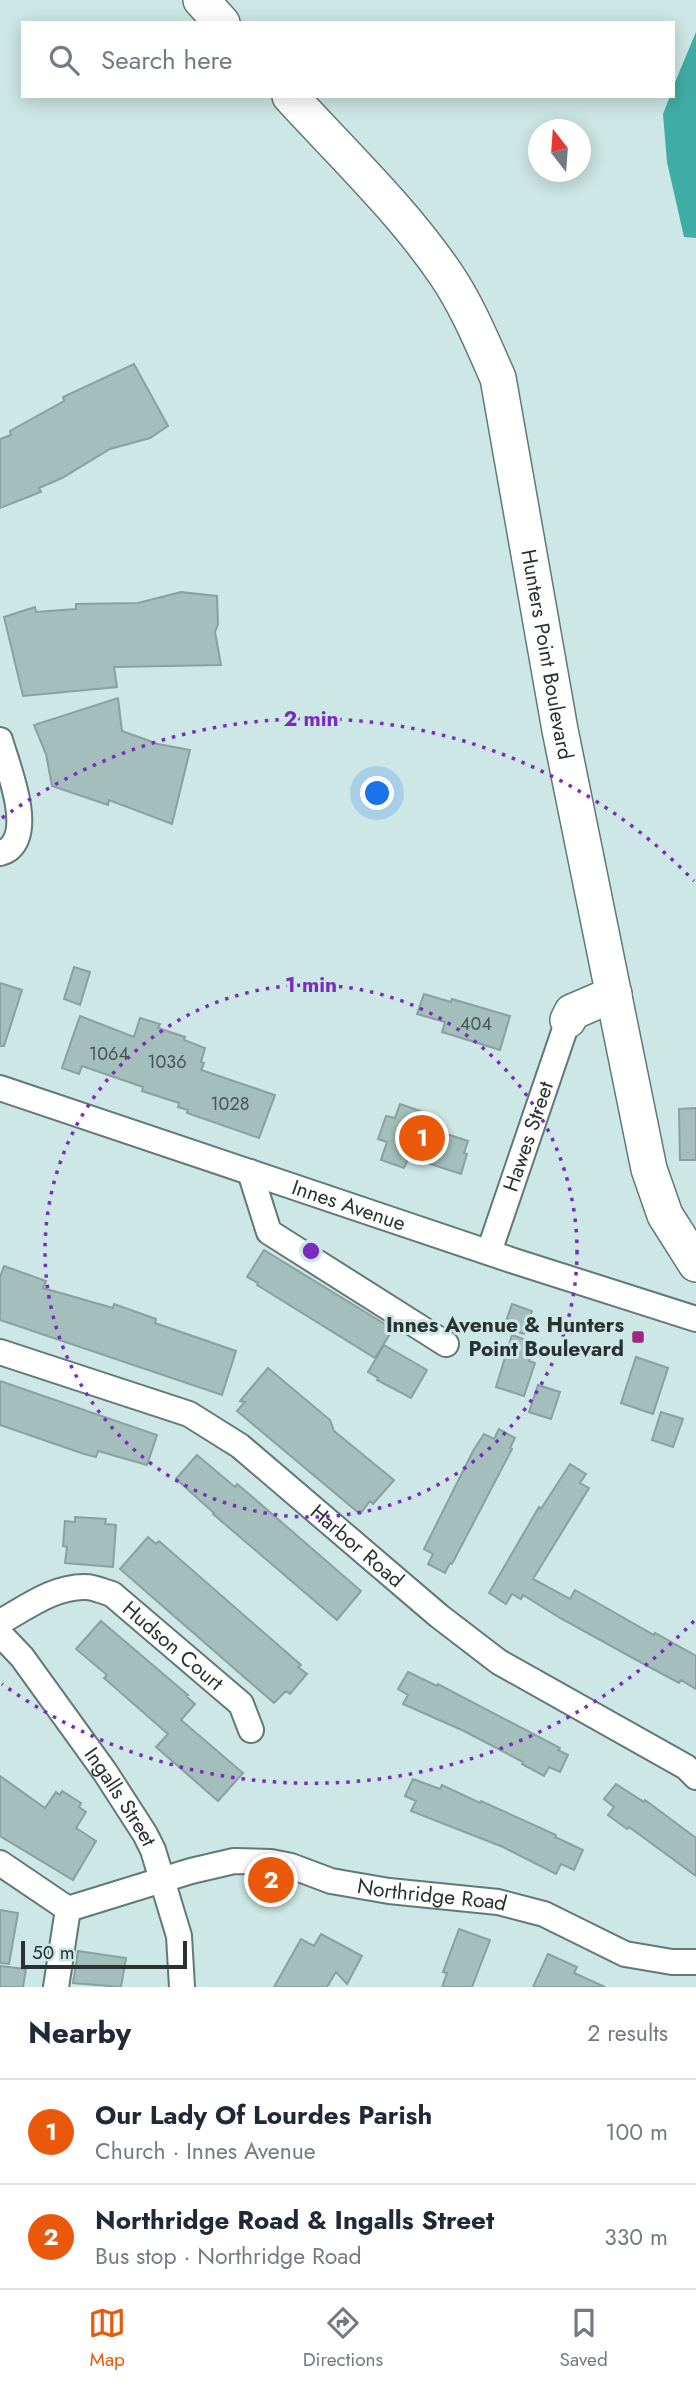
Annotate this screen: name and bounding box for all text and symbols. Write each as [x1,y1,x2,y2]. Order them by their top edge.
search box [21,21,675,98]
icon: search [45,41,83,79]
text: Search here [101,41,233,79]
north arrow [528,119,591,182]
street label: Hunters Point Boulevard [513,547,581,762]
text: 2 min [283,704,339,734]
your location [360,776,394,810]
text: 1 min [285,970,337,1000]
house number: 404 [460,1011,492,1037]
house number: 1064 [89,1041,129,1067]
house number: 1036 [147,1049,187,1075]
street label: Hawes Street [496,1077,561,1196]
house number: 1028 [211,1091,249,1117]
pin: 1 [399,1112,445,1164]
street label: Innes Avenue [288,1172,410,1239]
centre of rings [299,1239,323,1263]
place label: Innes Avenue & Hunters Point Boulevard [386,1310,624,1364]
marker: Innes Avenue & Hunters Point Boulevard [630,1329,646,1345]
street label: Harbor Road [304,1497,410,1595]
street label: Hudson Court [116,1594,230,1698]
street label: Ingalls Street [77,1741,164,1851]
pin: 2 [248,1854,294,1906]
street label: Northridge Road [355,1871,510,1919]
scale bar [21,1938,187,1970]
text: 50 m [32,1939,75,1966]
text: Nearby [28,2011,131,2054]
text: 2 results [587,2016,668,2050]
text: Our Lady Of Lourdes Parish [95,2096,432,2134]
text: 1 [45,2115,57,2149]
text: 100 m [605,2115,668,2149]
text: Church · Innes Avenue [95,2134,316,2168]
text: Northridge Road & Ingalls Street [95,2201,494,2239]
text: 2 [43,2220,59,2254]
text: 330 m [604,2220,668,2254]
text: Bus stop · Northridge Road [95,2239,362,2273]
tab: Map [88,2304,126,2373]
tab: Directions [303,2304,383,2373]
tab: Saved [560,2304,608,2373]

